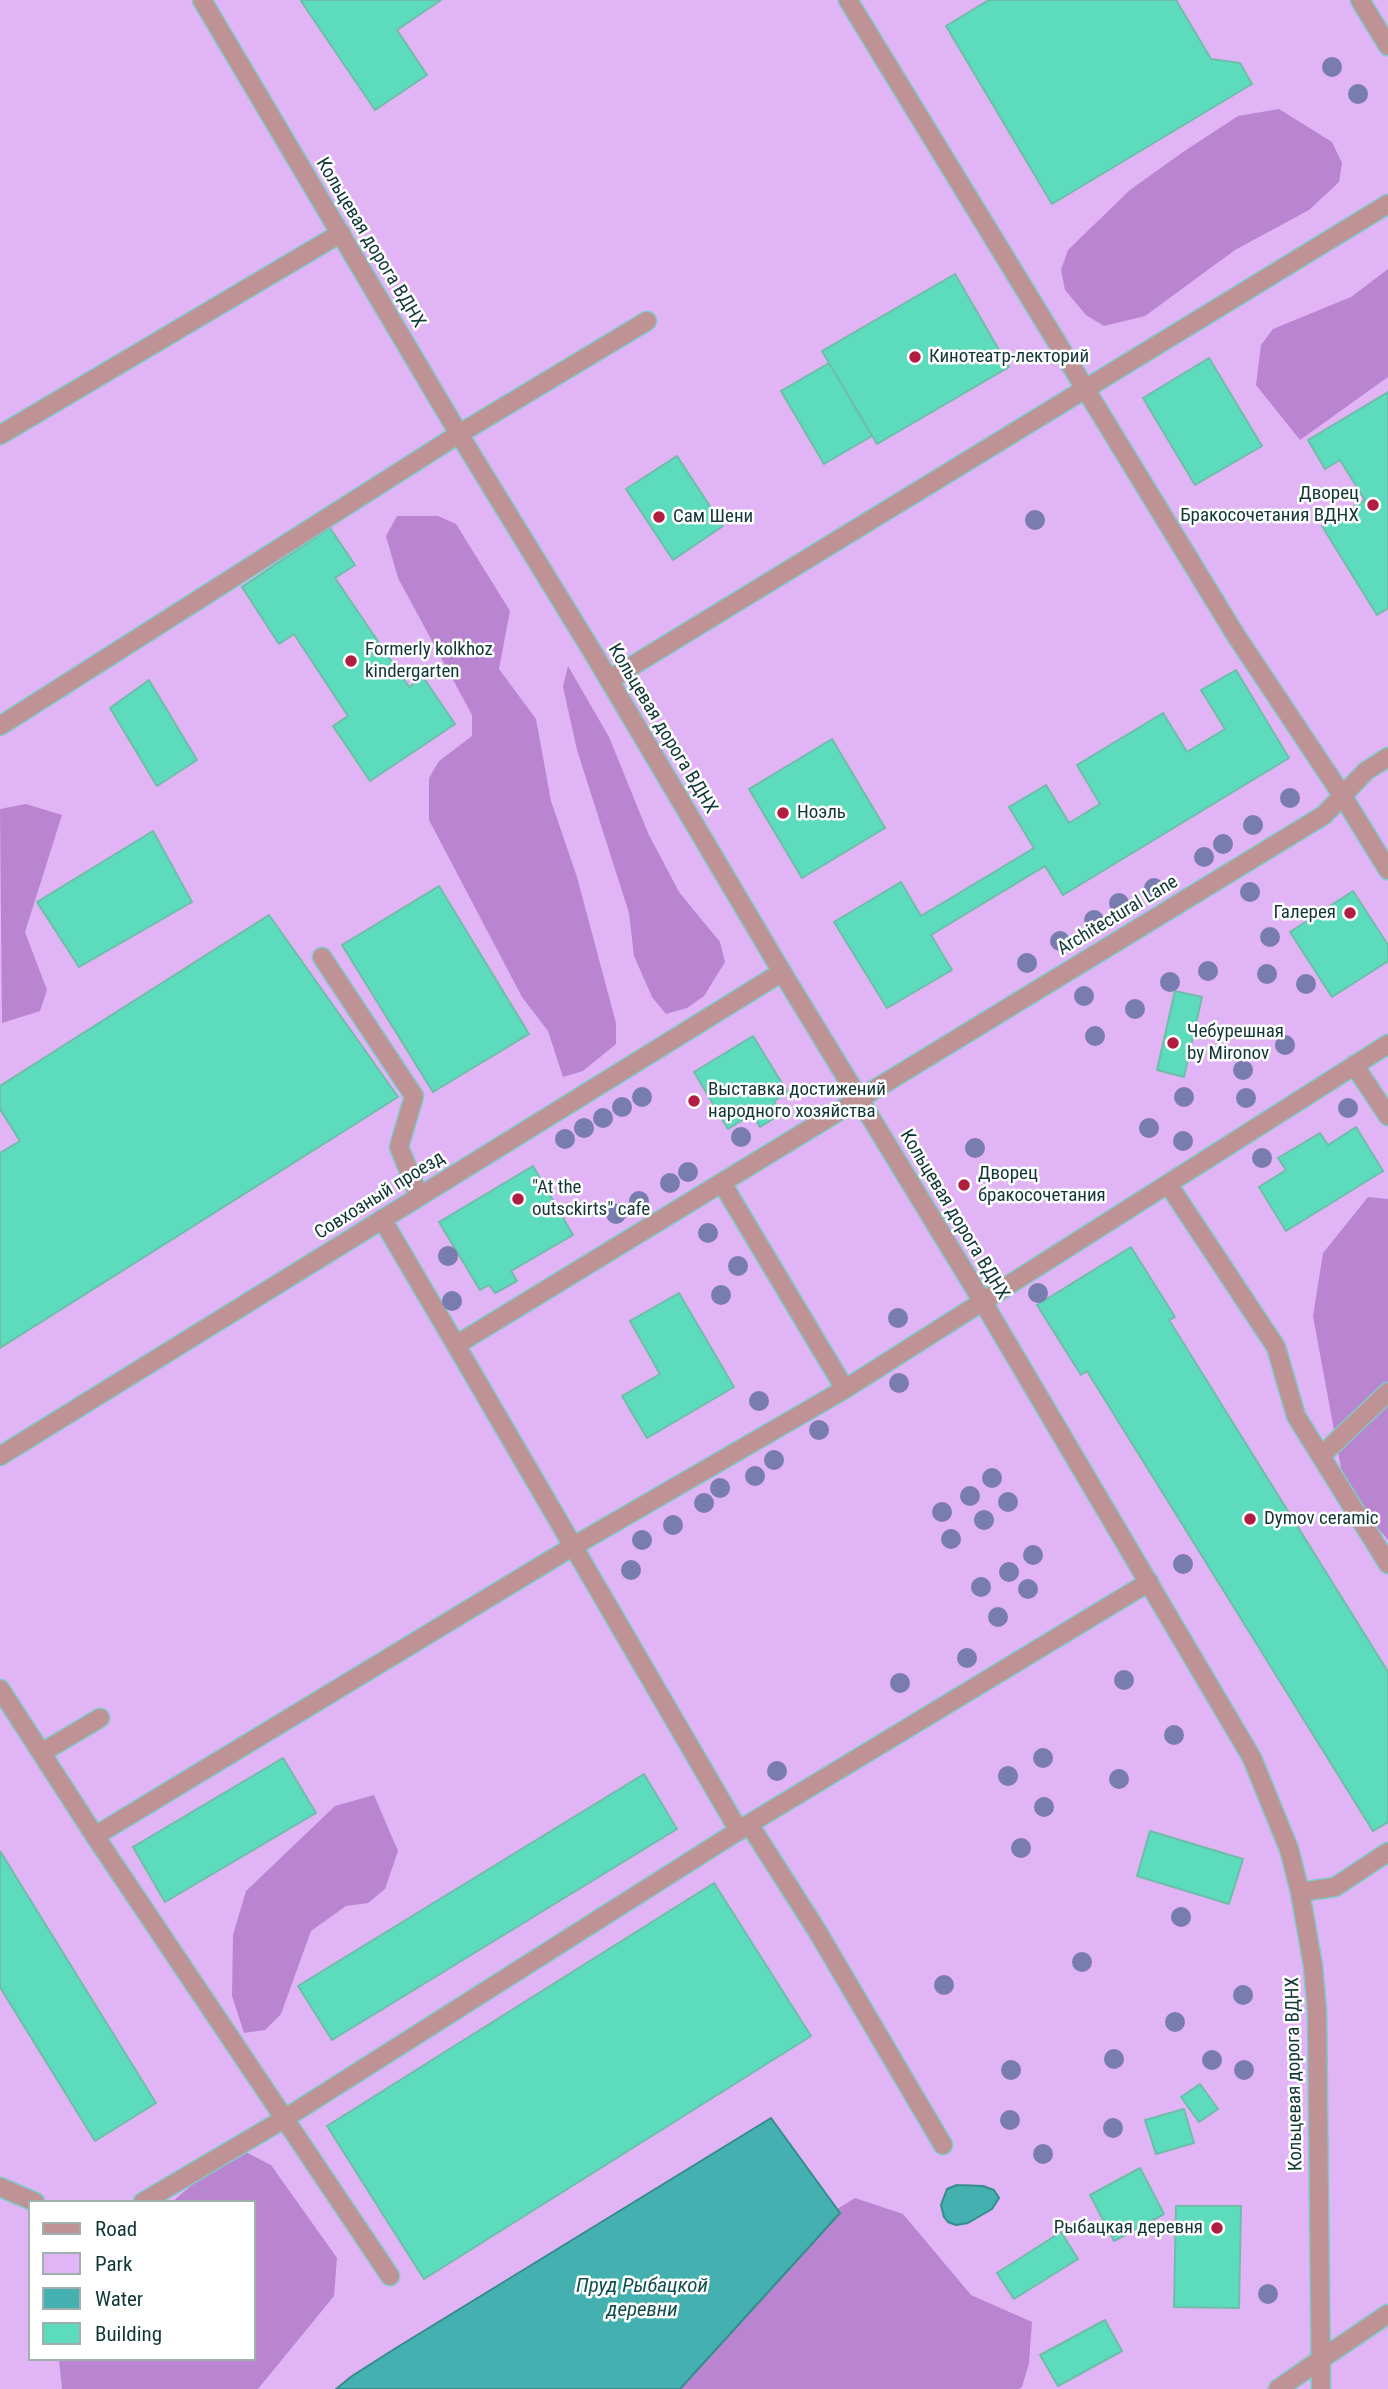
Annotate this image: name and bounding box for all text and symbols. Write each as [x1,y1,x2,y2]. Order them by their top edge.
street label: Кольцевая дорога ВДНХ [310,154,430,332]
place label: Кинотеатр-лекторий [929,346,1089,368]
marker: Кинотеатр-лекторий [907,349,923,365]
place label: Дворец Бракосочетания ВДНХ [1180,483,1359,527]
marker: Дворец Бракосочетания ВДНХ [1365,497,1381,513]
place label: Сам Шени [673,506,753,528]
marker: Сам Шени [651,509,667,525]
place label: Formerly kolkhoz kindergarten [365,639,493,683]
street label: Кольцевая дорога ВДНХ [602,640,722,818]
marker: Formerly kolkhoz kindergarten [343,653,359,669]
place label: Ноэль [797,802,846,824]
marker: Ноэль [775,805,791,821]
street label: Architectural Lane [1054,871,1182,961]
place label: Галерея [1274,902,1336,924]
marker: Галерея [1342,905,1358,921]
place label: Чебурешная by Mironov [1187,1021,1284,1065]
marker: Чебурешная by Mironov [1165,1035,1181,1051]
place label: Выставка достижений народного хозяйства [708,1079,886,1123]
marker: Выставка достижений народного хозяйства [686,1093,702,1109]
street label: Кольцевая дорога ВДНХ [894,1126,1014,1304]
street label: Совхозный проезд [311,1147,449,1245]
place label: Дворец бракосочетания [978,1163,1106,1207]
place label: "At the outsckirts" cafe [532,1177,650,1221]
marker: Дворец бракосочетания [956,1177,972,1193]
marker: "At the outsckirts" cafe [510,1191,526,1207]
place label: Dymov ceramic [1264,1508,1379,1530]
marker: Dymov ceramic [1242,1511,1258,1527]
street label: Кольцевая дорога ВДНХ [1282,1977,1308,2171]
legend [28,2200,256,2361]
text: Road [95,2217,137,2241]
place label: Рыбацкая деревня [1054,2217,1203,2239]
marker: Рыбацкая деревня [1209,2220,1225,2236]
text: Park [95,2252,132,2276]
water label: Пруд Рыбацкой деревни [576,2274,708,2324]
text: Water [95,2287,143,2311]
text: Building [95,2322,162,2346]

